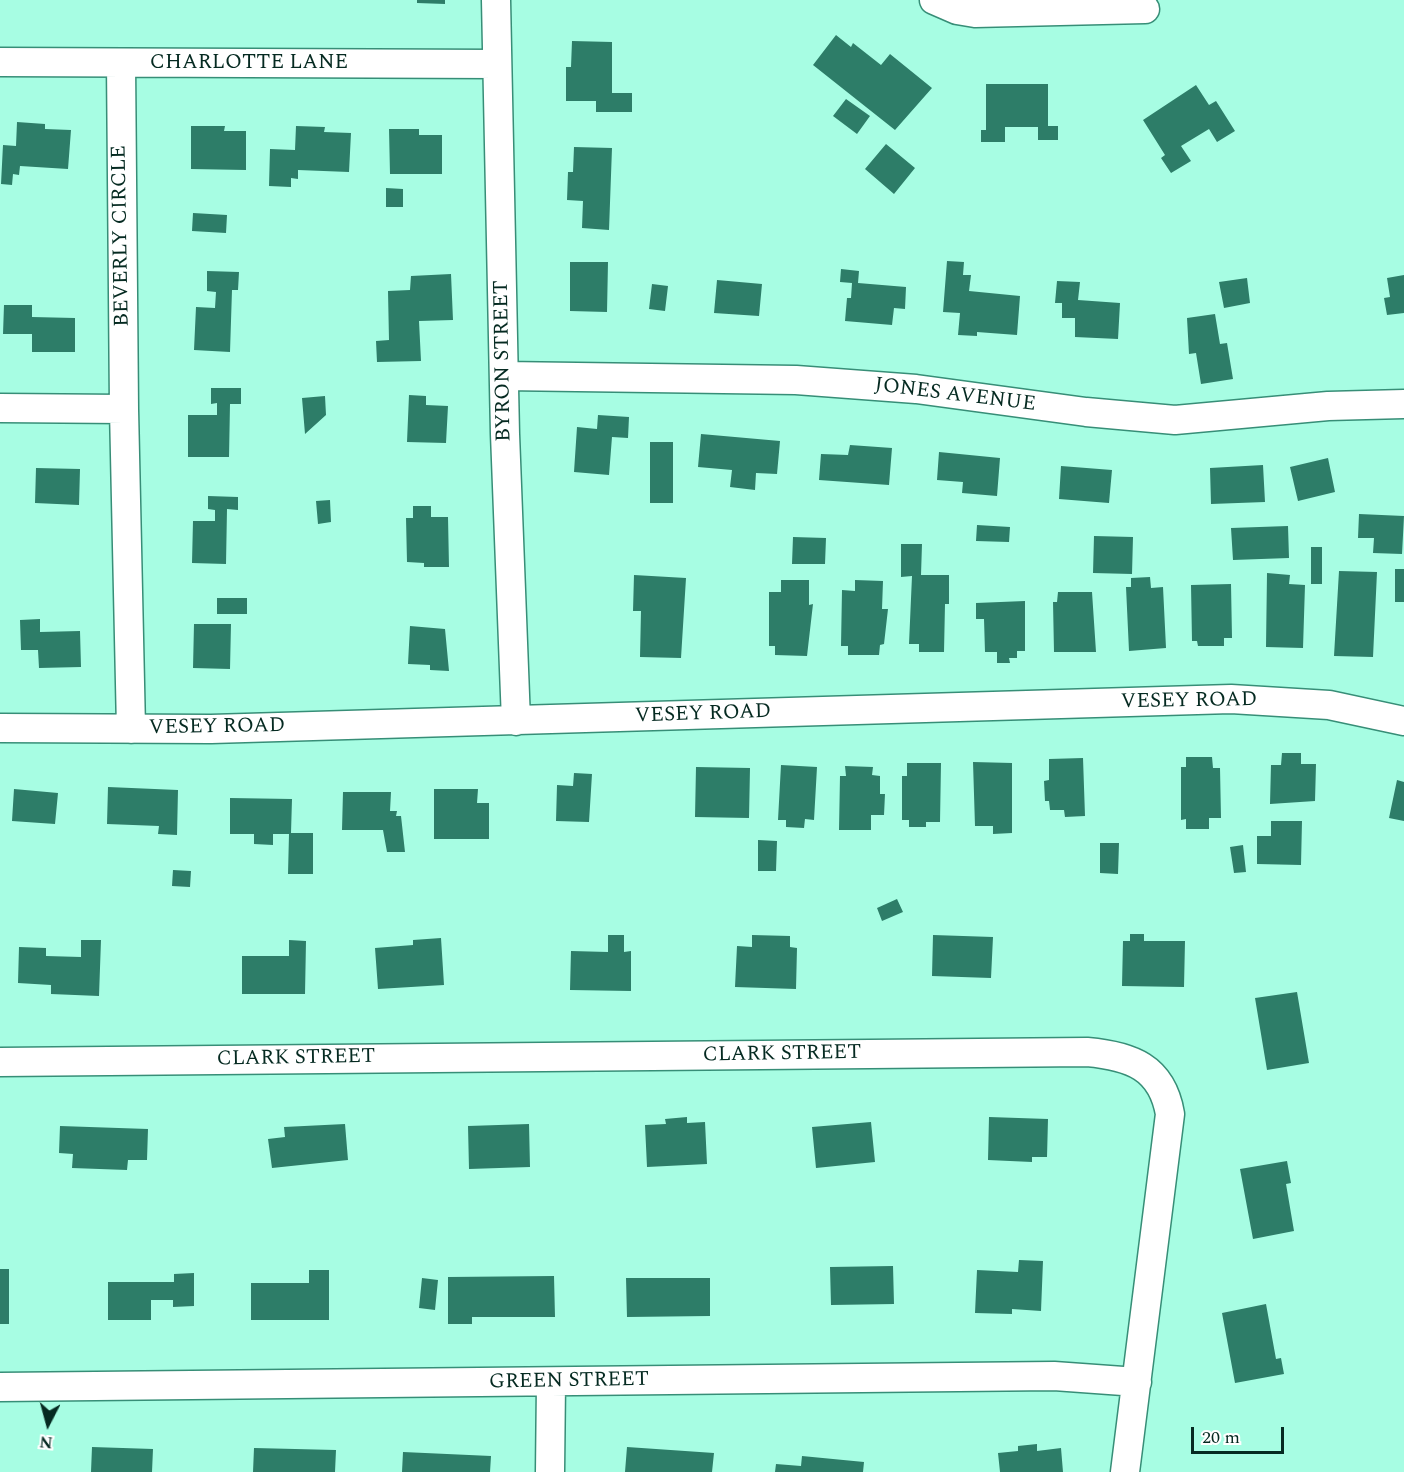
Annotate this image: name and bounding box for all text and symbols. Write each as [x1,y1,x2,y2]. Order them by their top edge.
street label: CHARLOTTE LANE [150,51,348,77]
street label: BEVERLY CIRCLE [108,145,136,327]
street label: BYRON STREET [490,280,518,442]
street label: JONES AVENUE [873,374,1037,418]
street label: VESEY ROAD [1121,688,1257,716]
street label: VESEY ROAD [634,700,772,730]
street label: VESEY ROAD [149,714,285,742]
street label: CLARK STREET [702,1041,862,1069]
street label: CLARK STREET [216,1045,376,1073]
street label: GREEN STREET [489,1368,649,1396]
north arrow [18,1394,78,1454]
scale bar [1194,1415,1287,1453]
text: 20 m [1202,1424,1240,1451]
text: N [38,1429,54,1455]

